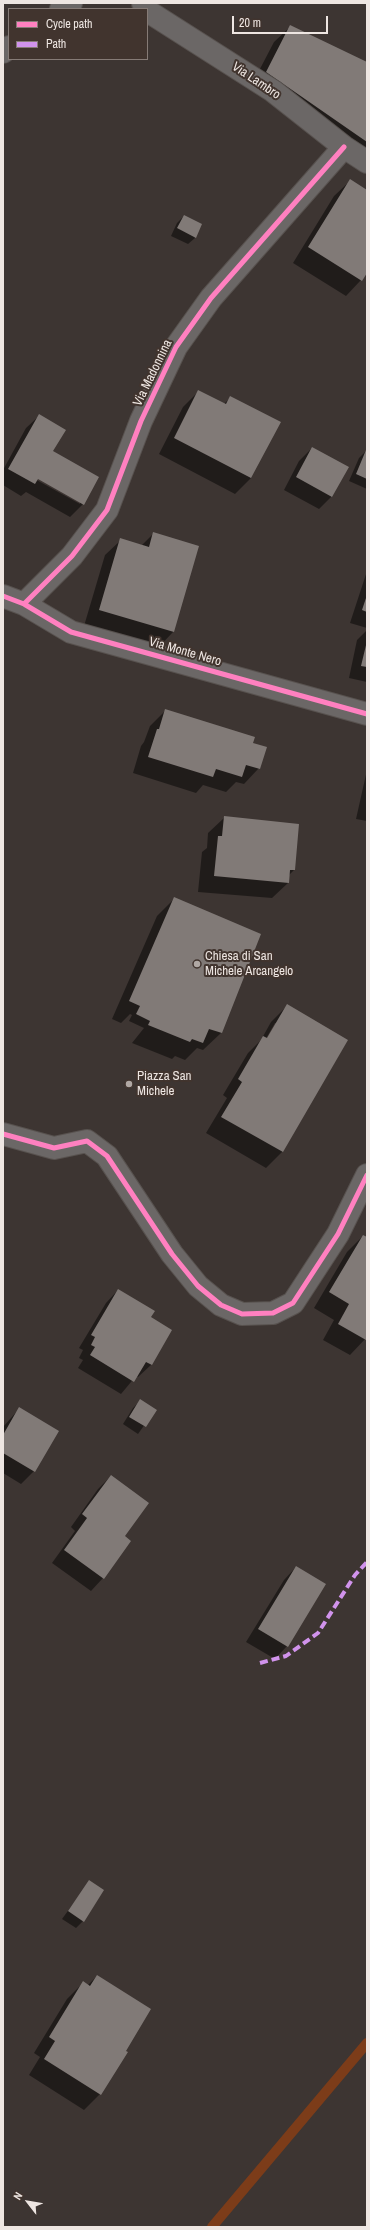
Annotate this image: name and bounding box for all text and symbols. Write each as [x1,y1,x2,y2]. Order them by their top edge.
legend [8,8,148,60]
scale bar [234,8,330,34]
text: 20 m [239,15,261,31]
text: Cycle path [46,16,93,32]
text: Path [46,36,66,52]
street label: Via Lambro [229,59,283,103]
street label: Via Madonnina [130,337,176,409]
street label: Via Monte Nero [147,634,223,670]
place label: Chiesa di San Michele Arcangelo [205,949,293,980]
marker: Chiesa di San Michele Arcangelo [192,959,202,969]
place label: Piazza San Michele [137,1069,192,1100]
marker: Piazza San Michele [124,1079,134,1089]
north arrow [8,2182,48,2222]
text: N [10,2189,25,2202]

